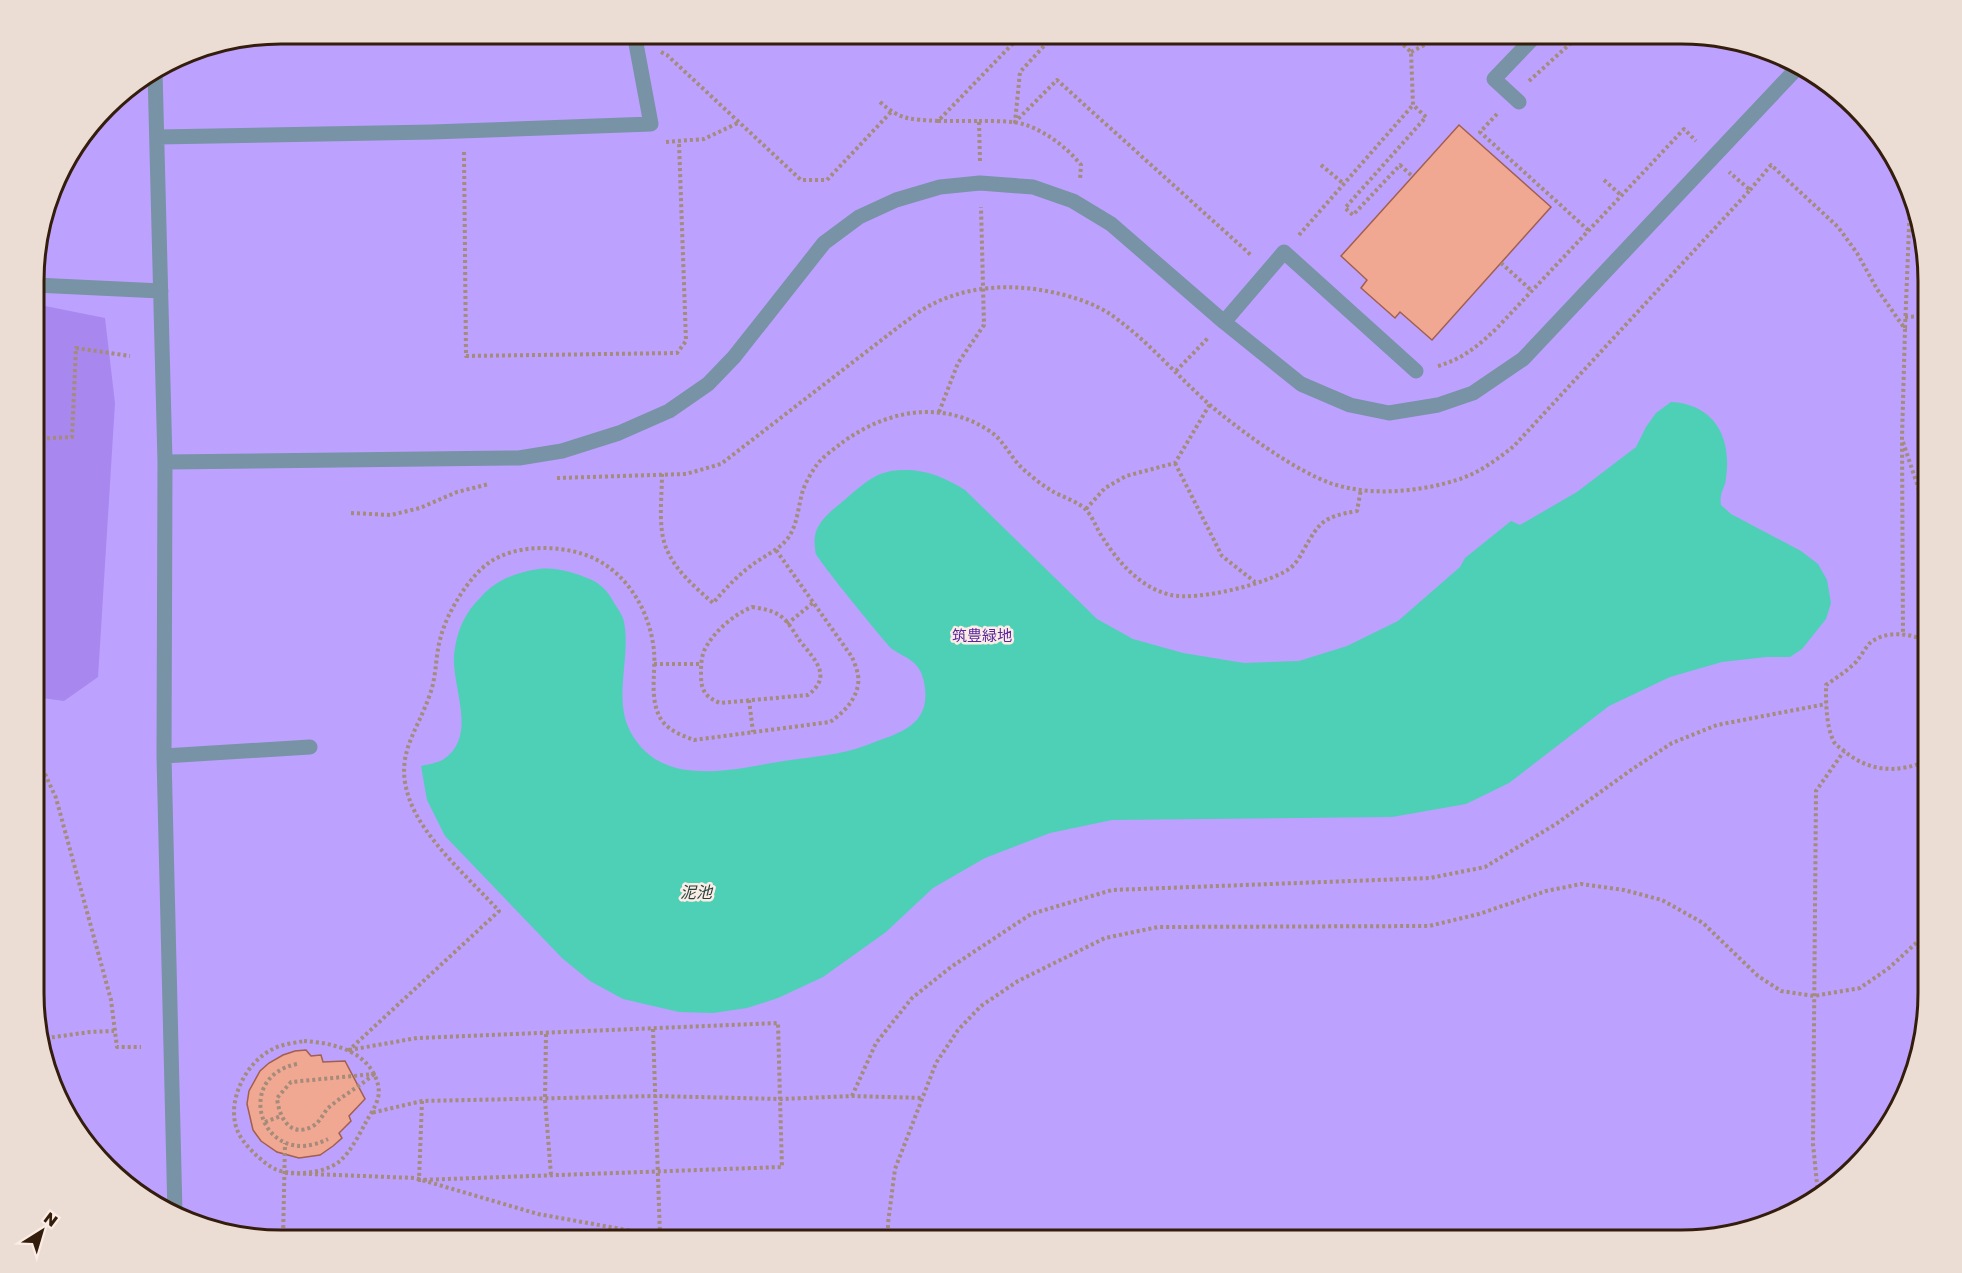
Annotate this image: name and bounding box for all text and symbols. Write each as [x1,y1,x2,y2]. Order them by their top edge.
park label: 筑豊緑地 [952,626,1012,644]
water label: 泥池 [680,882,714,902]
north arrow [12,1201,72,1261]
text: N [40,1207,62,1231]

